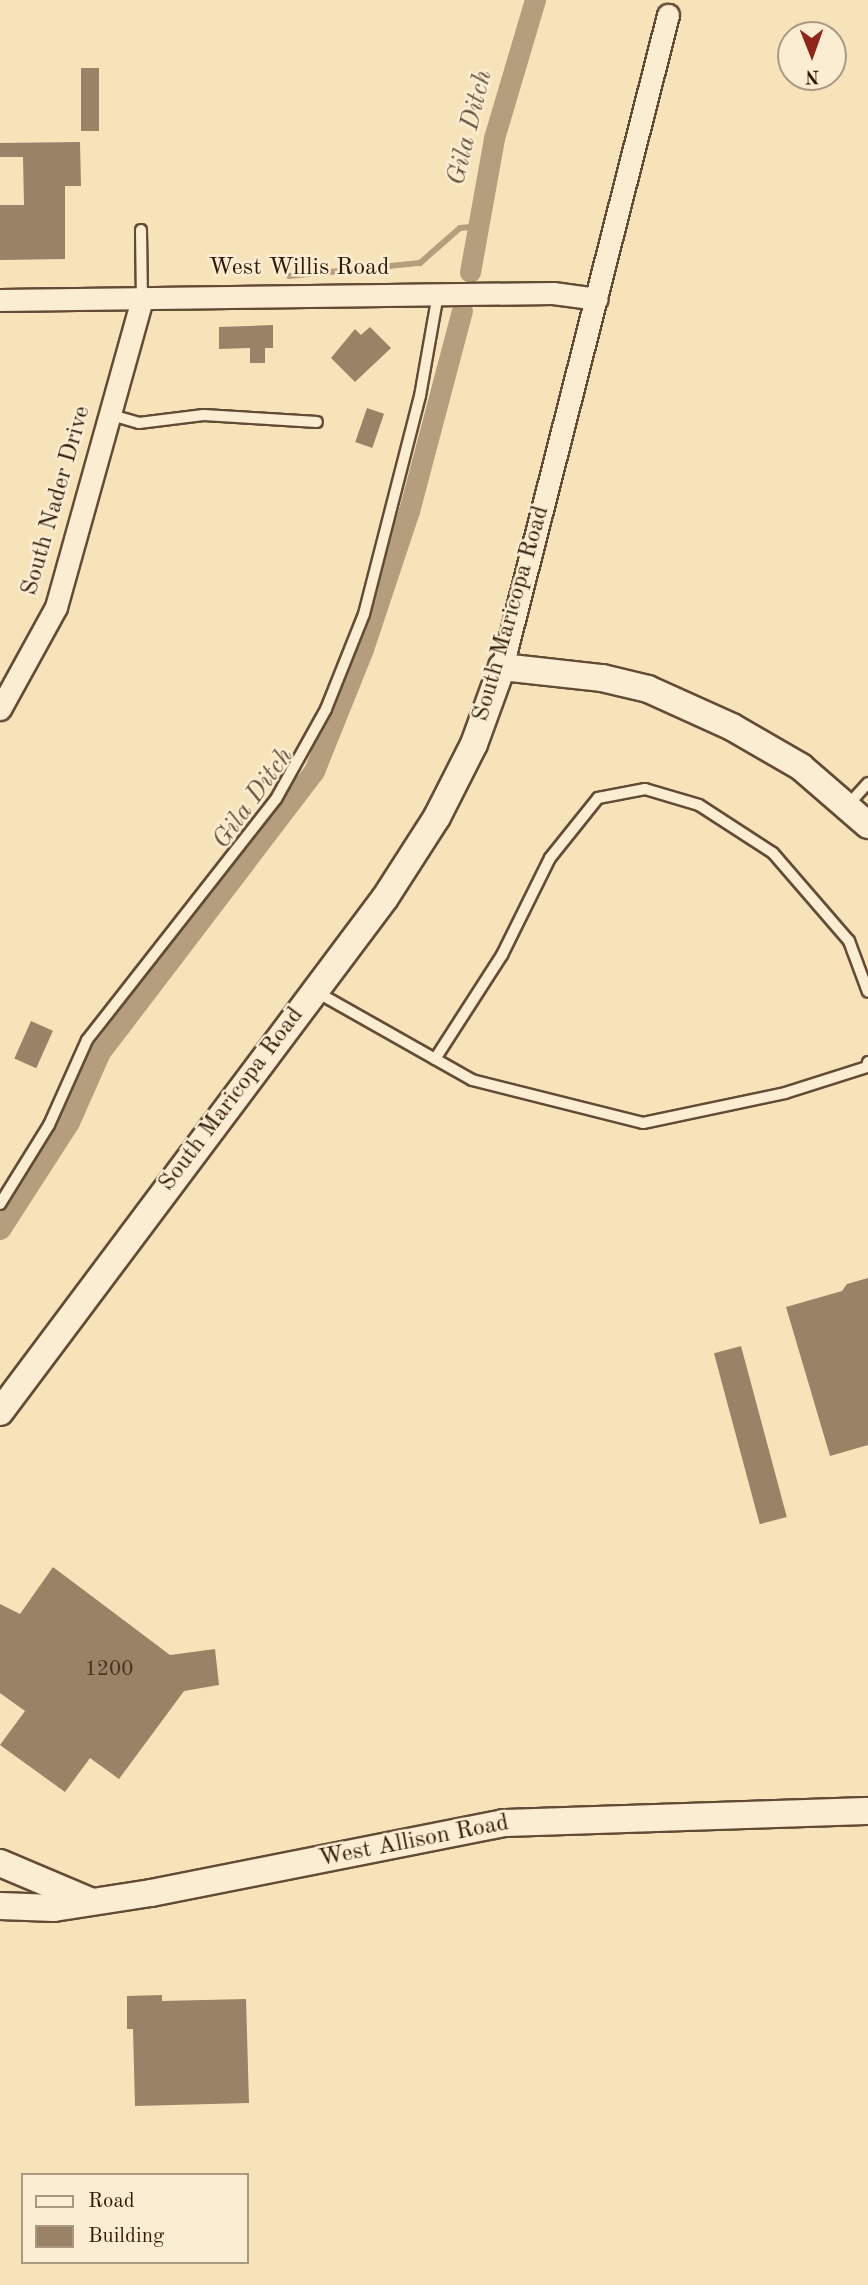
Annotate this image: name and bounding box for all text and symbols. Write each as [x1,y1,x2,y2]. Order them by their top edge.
north arrow [777,21,847,91]
text: N [805,66,820,85]
water label: Gila Ditch [442,67,500,189]
street label: West Willis Road [208,255,390,283]
street label: South Nader Drive [16,403,98,599]
street label: South Maricopa Road [467,503,557,725]
water label: Gila Ditch [207,742,301,856]
street label: South Maricopa Road [153,1002,311,1198]
house number: 1200 [85,1657,133,1683]
street label: West Allison Road [316,1809,512,1875]
legend [21,2173,248,2264]
text: Road [88,2191,135,2212]
text: Building [88,2226,164,2247]

